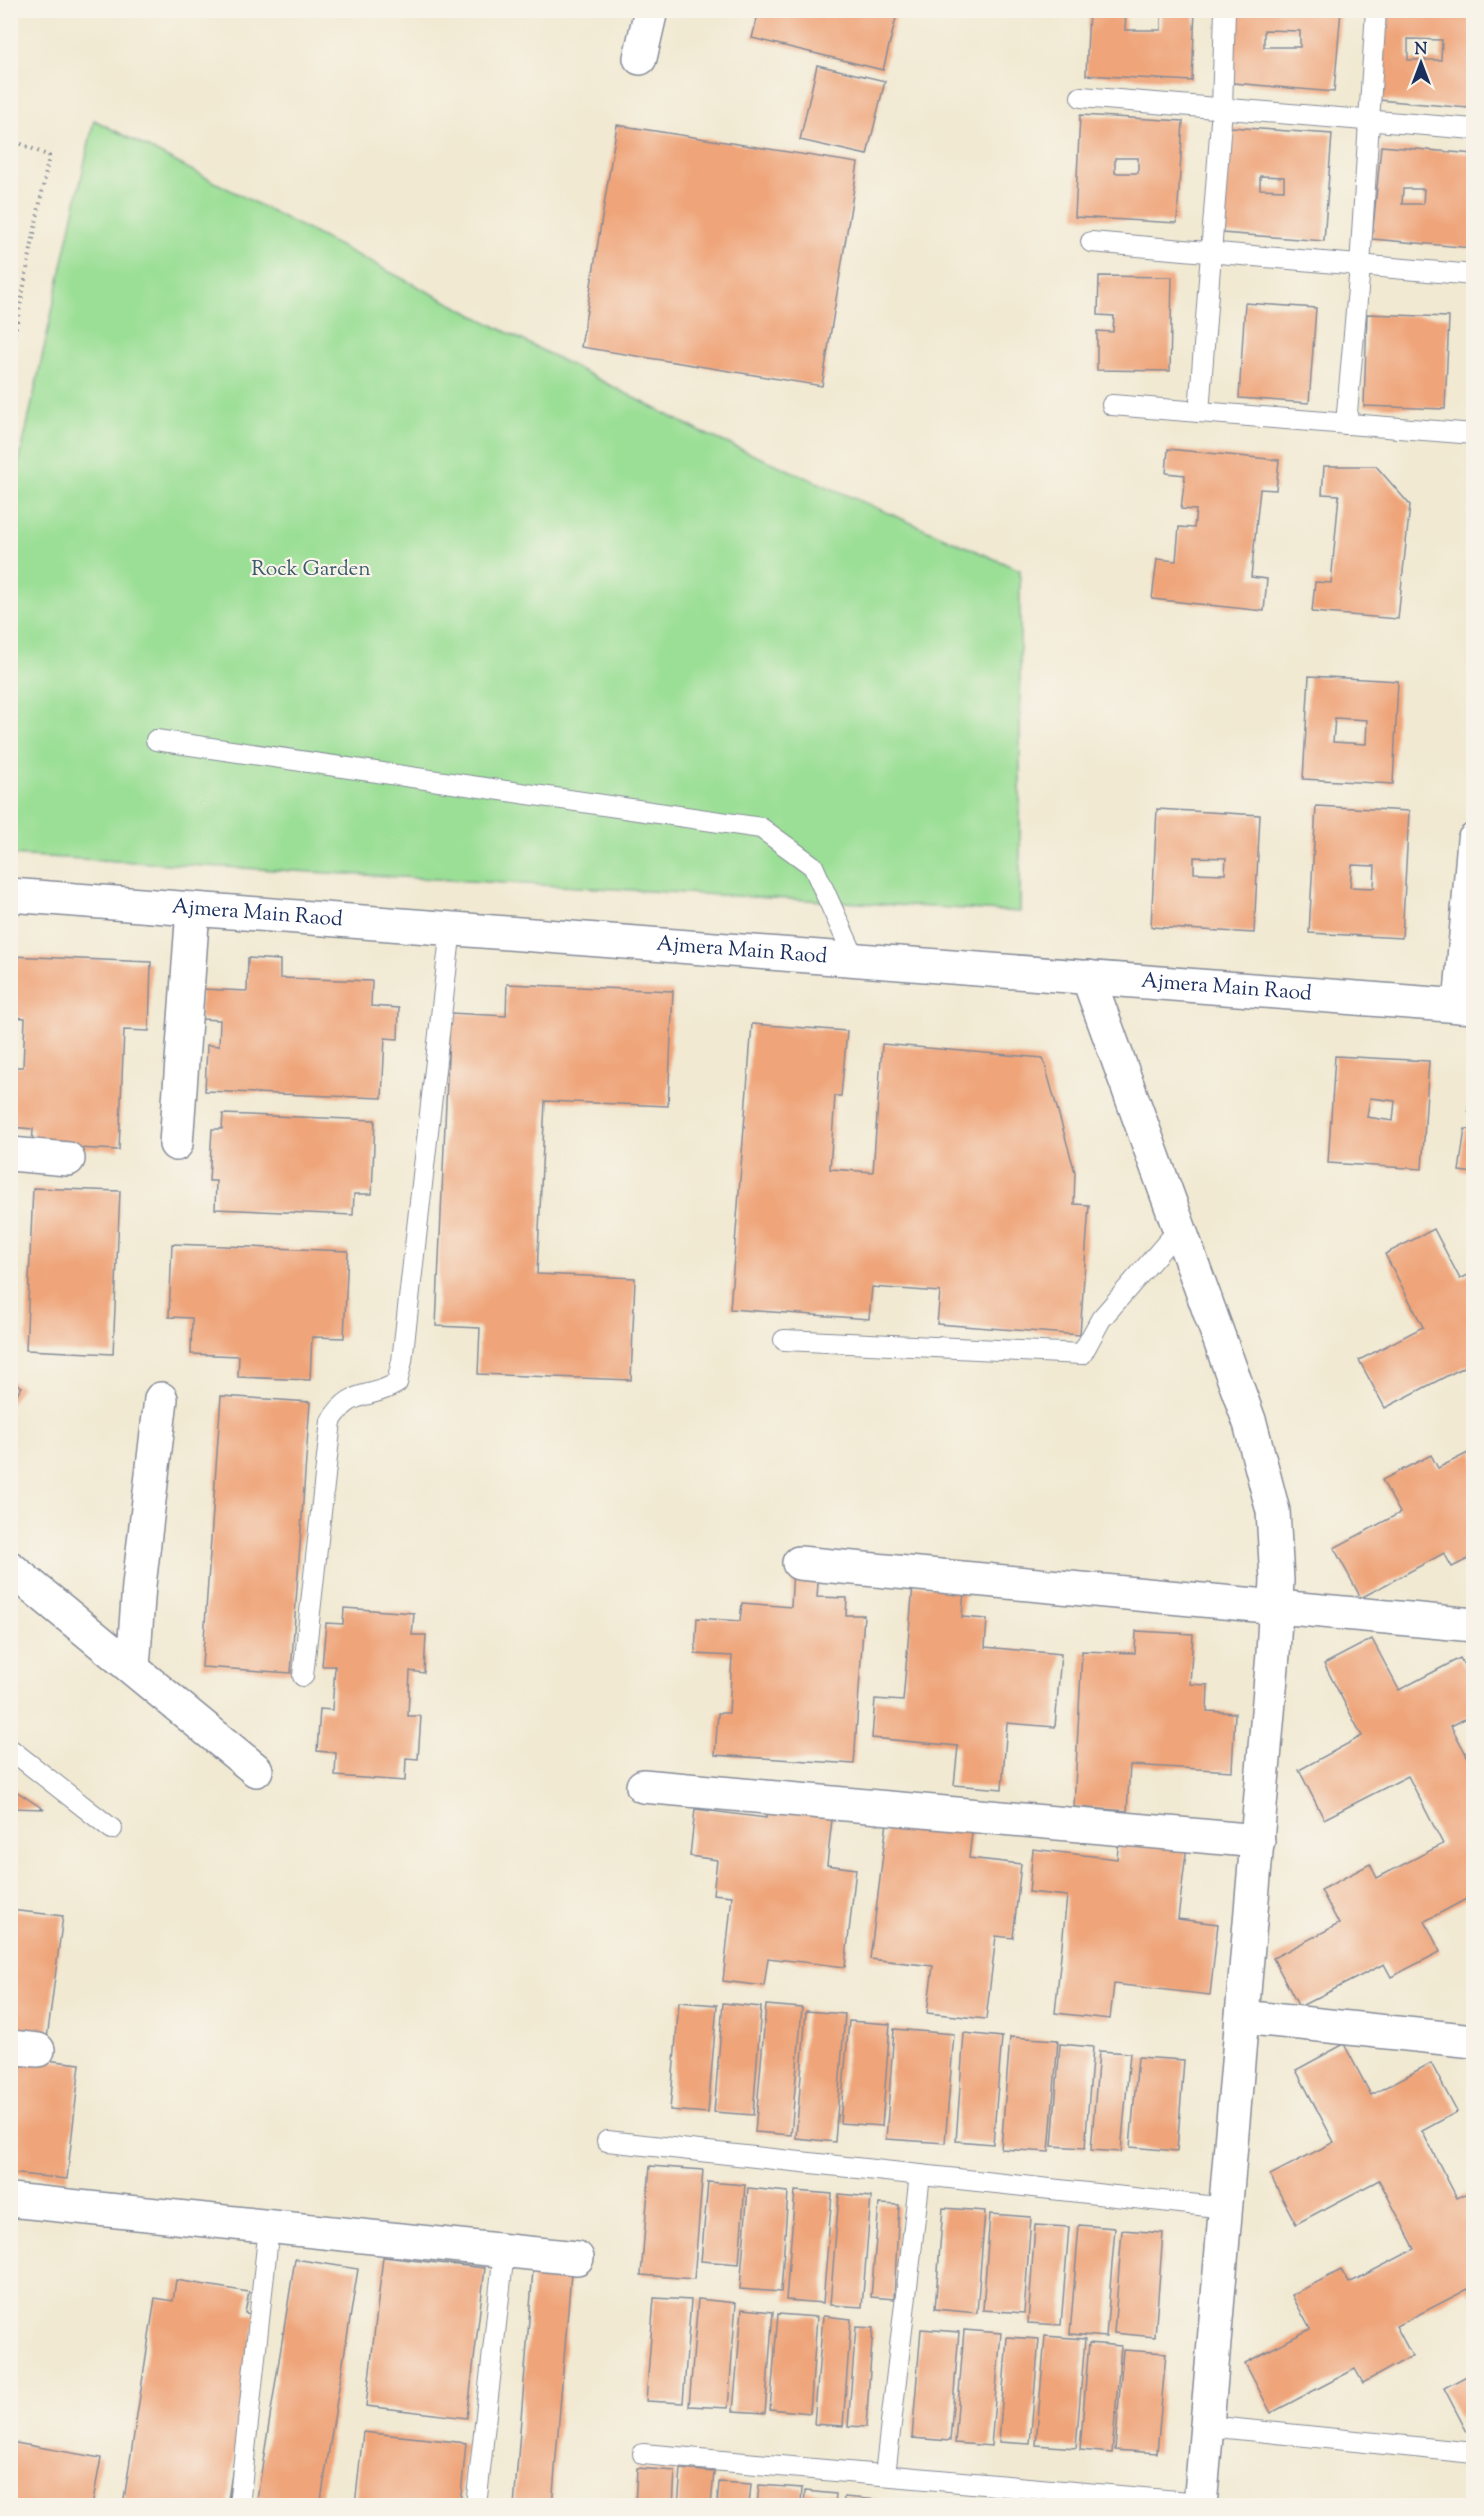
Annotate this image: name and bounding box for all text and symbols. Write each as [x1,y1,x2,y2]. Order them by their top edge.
north arrow [1391,33,1451,93]
text: N [1415,39,1428,62]
park label: Rock Garden [251,555,371,585]
street label: Ajmera Main Raod [171,892,344,935]
street label: Ajmera Main Raod [655,930,829,972]
street label: Ajmera Main Raod [1140,967,1313,1010]

